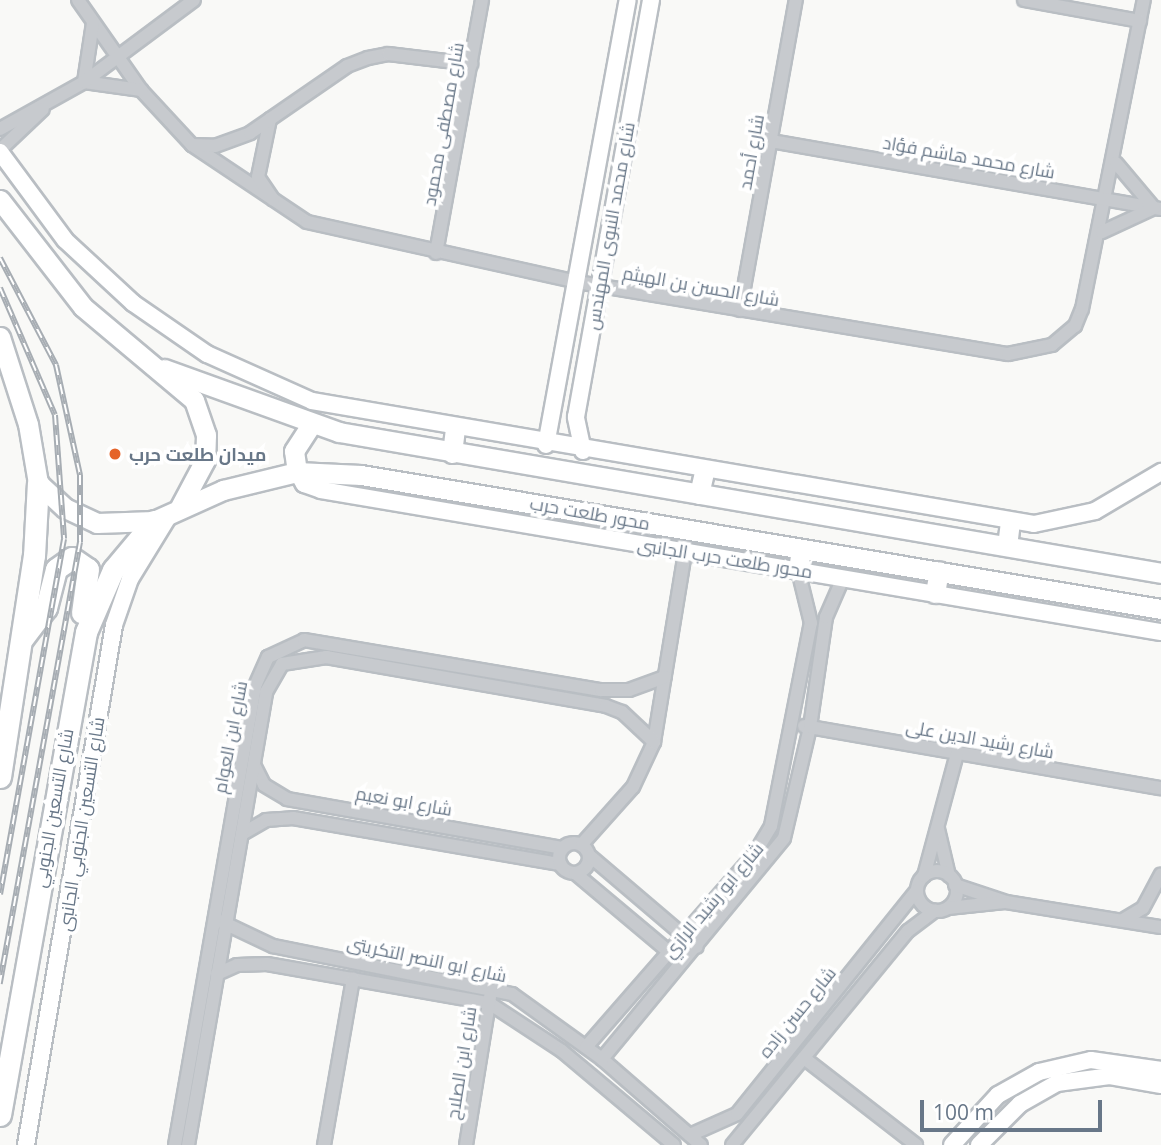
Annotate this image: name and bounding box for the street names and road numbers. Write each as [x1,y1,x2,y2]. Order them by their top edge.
street label: شارع مصطفى محمود [418,41,468,207]
street label: شارع أحمد [734,113,768,191]
street label: شارع محمد النبوى المهندس [581,120,639,332]
street label: شارع محمد هاشم فؤاد [881,131,1057,183]
street label: شارع الحسن بن الهيثم [621,262,781,310]
street label: محور طلعت حرب [528,492,652,534]
street label: محور طلعت حرب الجانبى [636,533,814,583]
street label: شارع ابن العوام [209,679,251,795]
street label: شارع التسعين الجنوبي الجانبى [53,715,109,933]
street label: شارع رشيد الدين على [904,715,1056,763]
street label: شارع التسعين الجنوبي [28,727,78,889]
street label: شارع ابو نعيم [354,782,454,820]
street label: شارع ابو رشيد الرازي [658,838,768,962]
street label: شارع ابو النصر التكريتى [345,932,509,986]
street label: شارع حسن زاده [754,962,840,1062]
street label: شارع ابن الصلاح [441,1005,481,1121]

